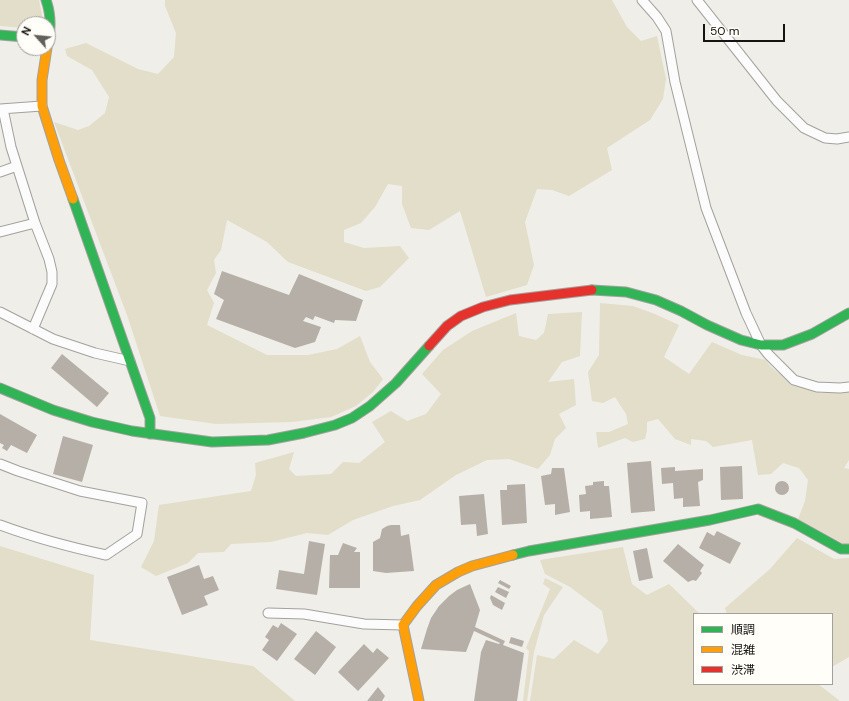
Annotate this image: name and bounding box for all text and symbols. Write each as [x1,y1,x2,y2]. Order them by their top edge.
north arrow [16,16,56,56]
scale bar [705,16,787,42]
text: 50 m [710,23,739,39]
text: N [18,24,34,38]
legend [693,613,833,685]
text: 順調 [731,622,755,638]
text: 混雑 [731,642,755,658]
text: 渋滞 [731,662,755,678]

